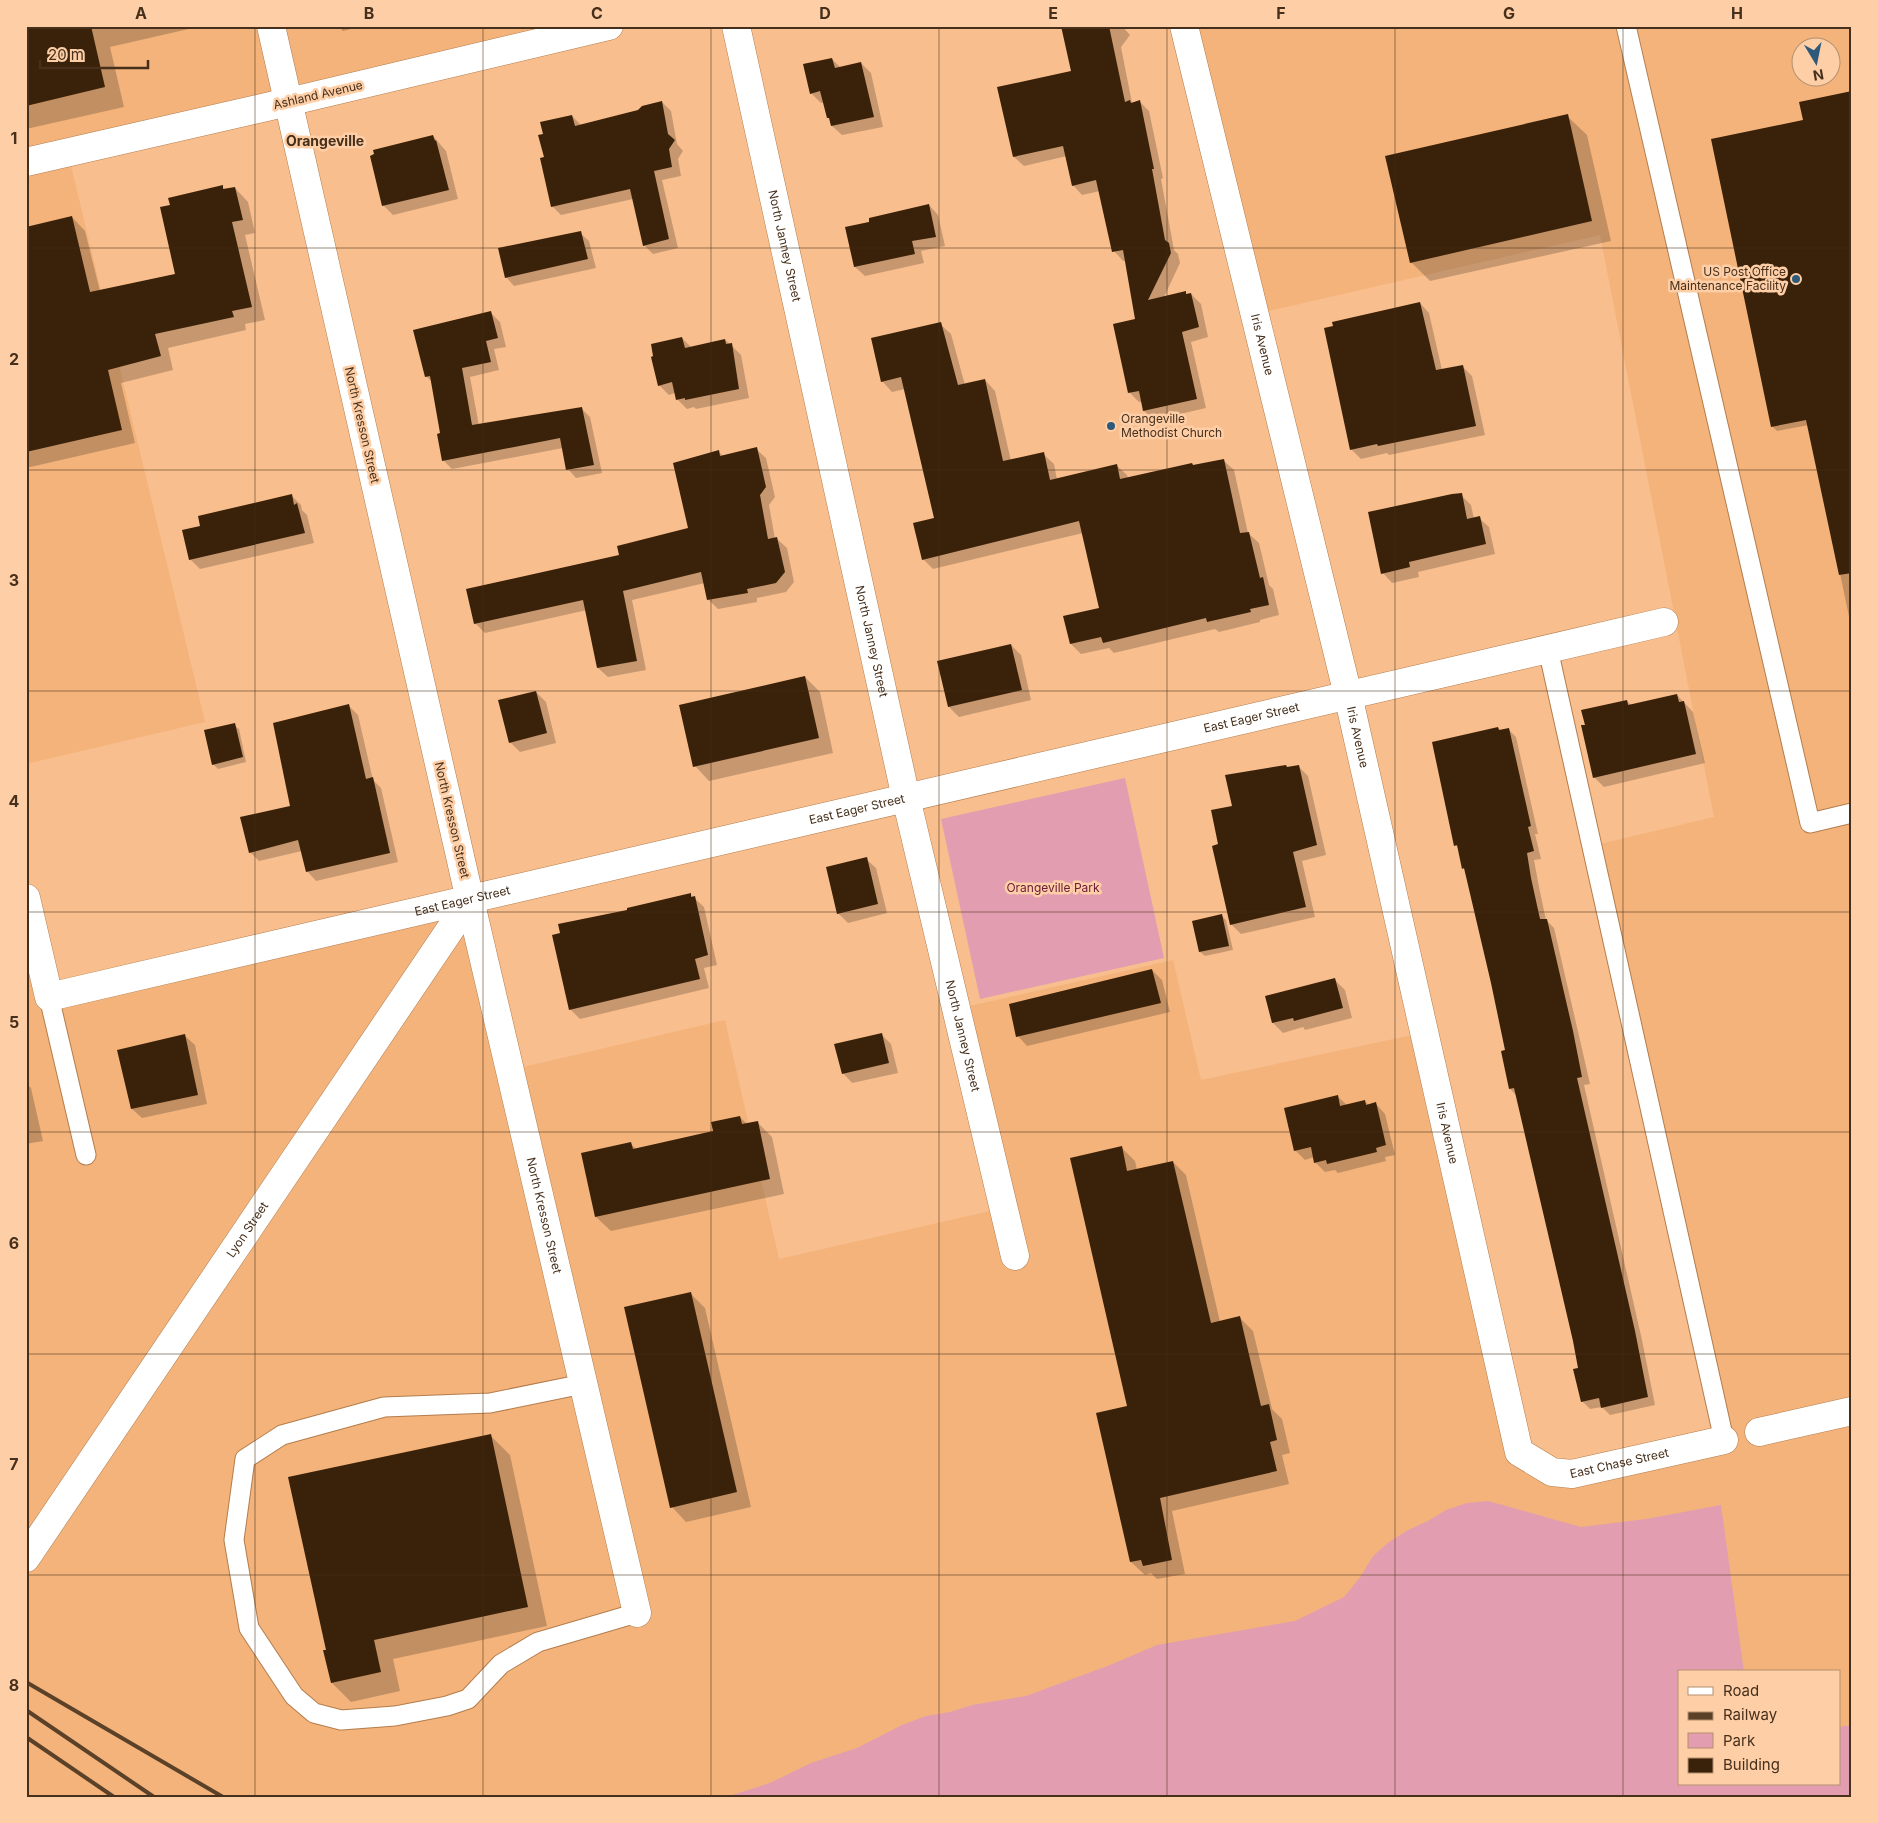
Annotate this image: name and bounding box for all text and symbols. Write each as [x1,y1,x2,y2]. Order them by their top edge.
text: A [135,3,147,23]
text: B [364,3,374,23]
text: C [591,3,603,23]
text: D [819,3,831,23]
text: E [1048,3,1058,23]
text: F [1276,3,1286,23]
text: G [1503,3,1515,23]
text: H [1731,3,1743,23]
scale bar [40,38,148,70]
north arrow [1790,38,1840,88]
text: 20 m [48,45,84,64]
text: N [1812,66,1825,85]
street label: Ashland Avenue [272,77,364,112]
text: 1 [11,128,17,148]
district label: Orangeville [286,132,364,149]
street label: North Janney Street [765,188,804,303]
place label: US Post Office Maintenance Facility [1669,264,1786,293]
marker: US Post Office Maintenance Facility [1790,273,1802,285]
street label: Iris Avenue [1248,312,1277,377]
text: 2 [9,349,19,369]
street label: North Kresson Street [342,365,383,485]
place label: Orangeville Methodist Church [1121,411,1222,440]
marker: Orangeville Methodist Church [1105,420,1117,432]
text: 3 [9,570,19,590]
street label: North Janney Street [852,584,892,698]
street label: East Eager Street [1202,699,1301,736]
street label: Iris Avenue [1344,705,1372,769]
street label: North Kresson Street [432,760,473,880]
text: 4 [9,791,20,811]
street label: East Eager Street [807,791,906,827]
park label: Orangeville Park [1006,880,1100,895]
street label: East Eager Street [413,882,512,919]
street label: North Janney Street [943,979,984,1093]
text: 5 [9,1012,19,1032]
street label: Iris Avenue [1433,1101,1462,1165]
street label: North Kresson Street [523,1156,565,1275]
street label: Lyon Street [223,1199,271,1260]
text: 6 [9,1233,19,1253]
street label: East Chase Street [1568,1445,1670,1481]
text: 7 [9,1454,19,1474]
legend [1678,1670,1840,1786]
text: 8 [9,1675,19,1695]
text: Road [1723,1681,1759,1700]
text: Railway [1723,1705,1778,1724]
text: Park [1723,1731,1756,1750]
text: Building [1723,1755,1780,1774]

